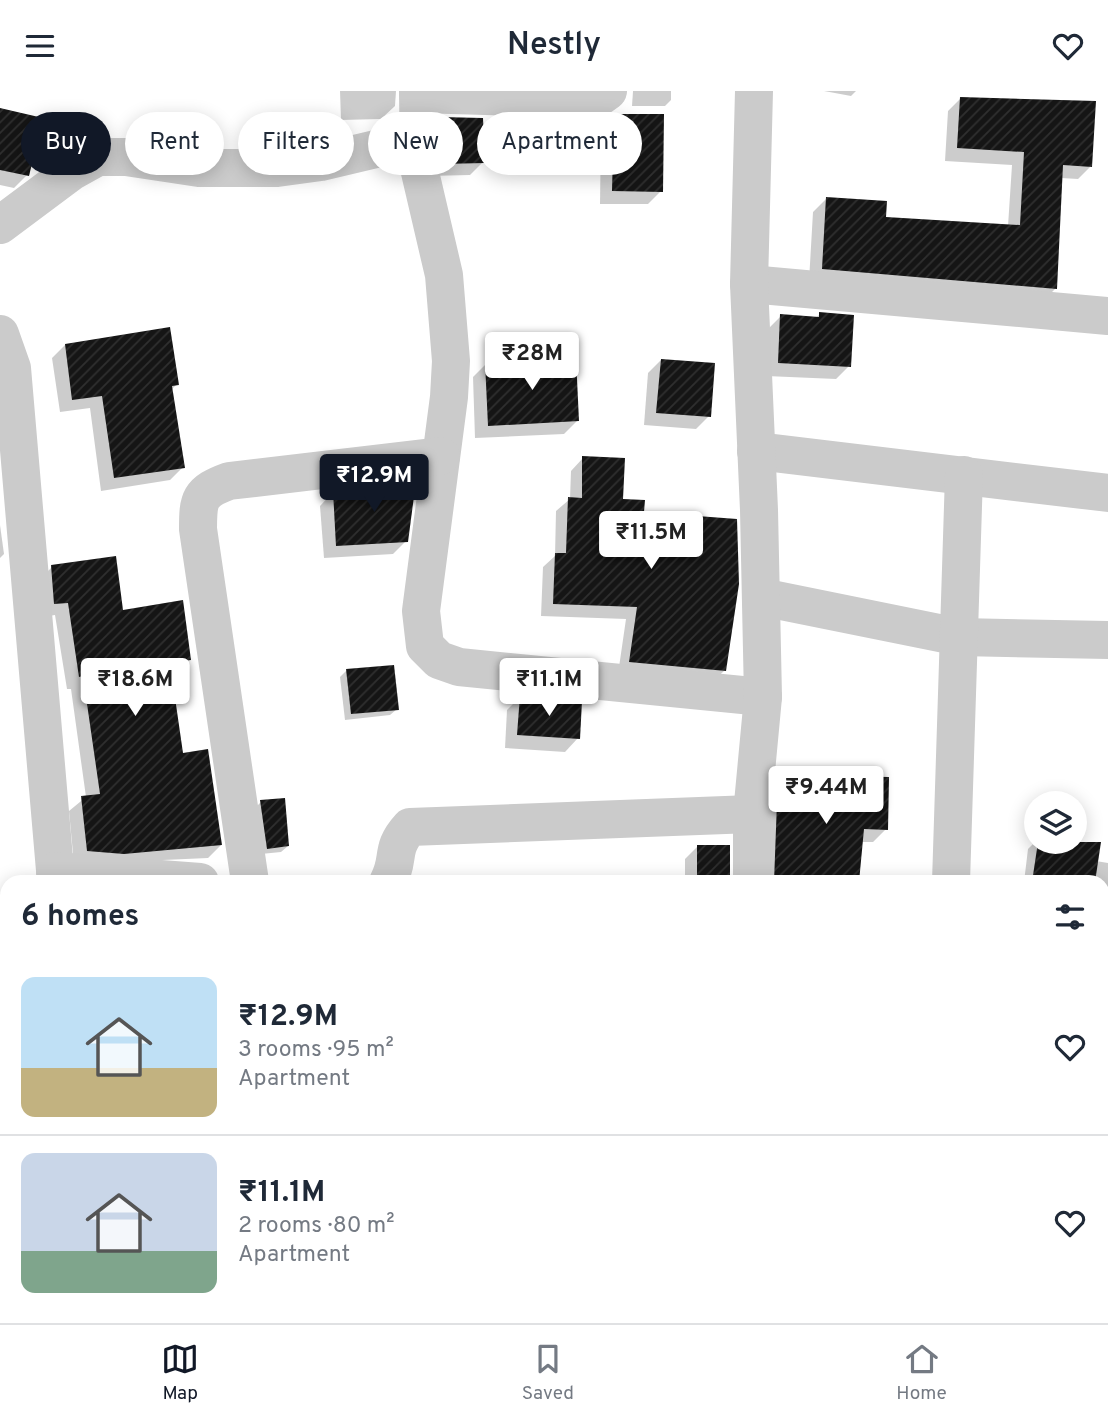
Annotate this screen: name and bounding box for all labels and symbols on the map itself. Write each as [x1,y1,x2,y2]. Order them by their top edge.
pin: ₹28M [491,333,573,392]
pin: ₹12.9M [317,455,431,514]
pin: ₹11.5M [594,511,708,571]
pin: ₹18.6M [78,659,192,718]
pin: ₹11.1M [492,659,606,718]
pin: ₹9.44M [769,767,883,826]

